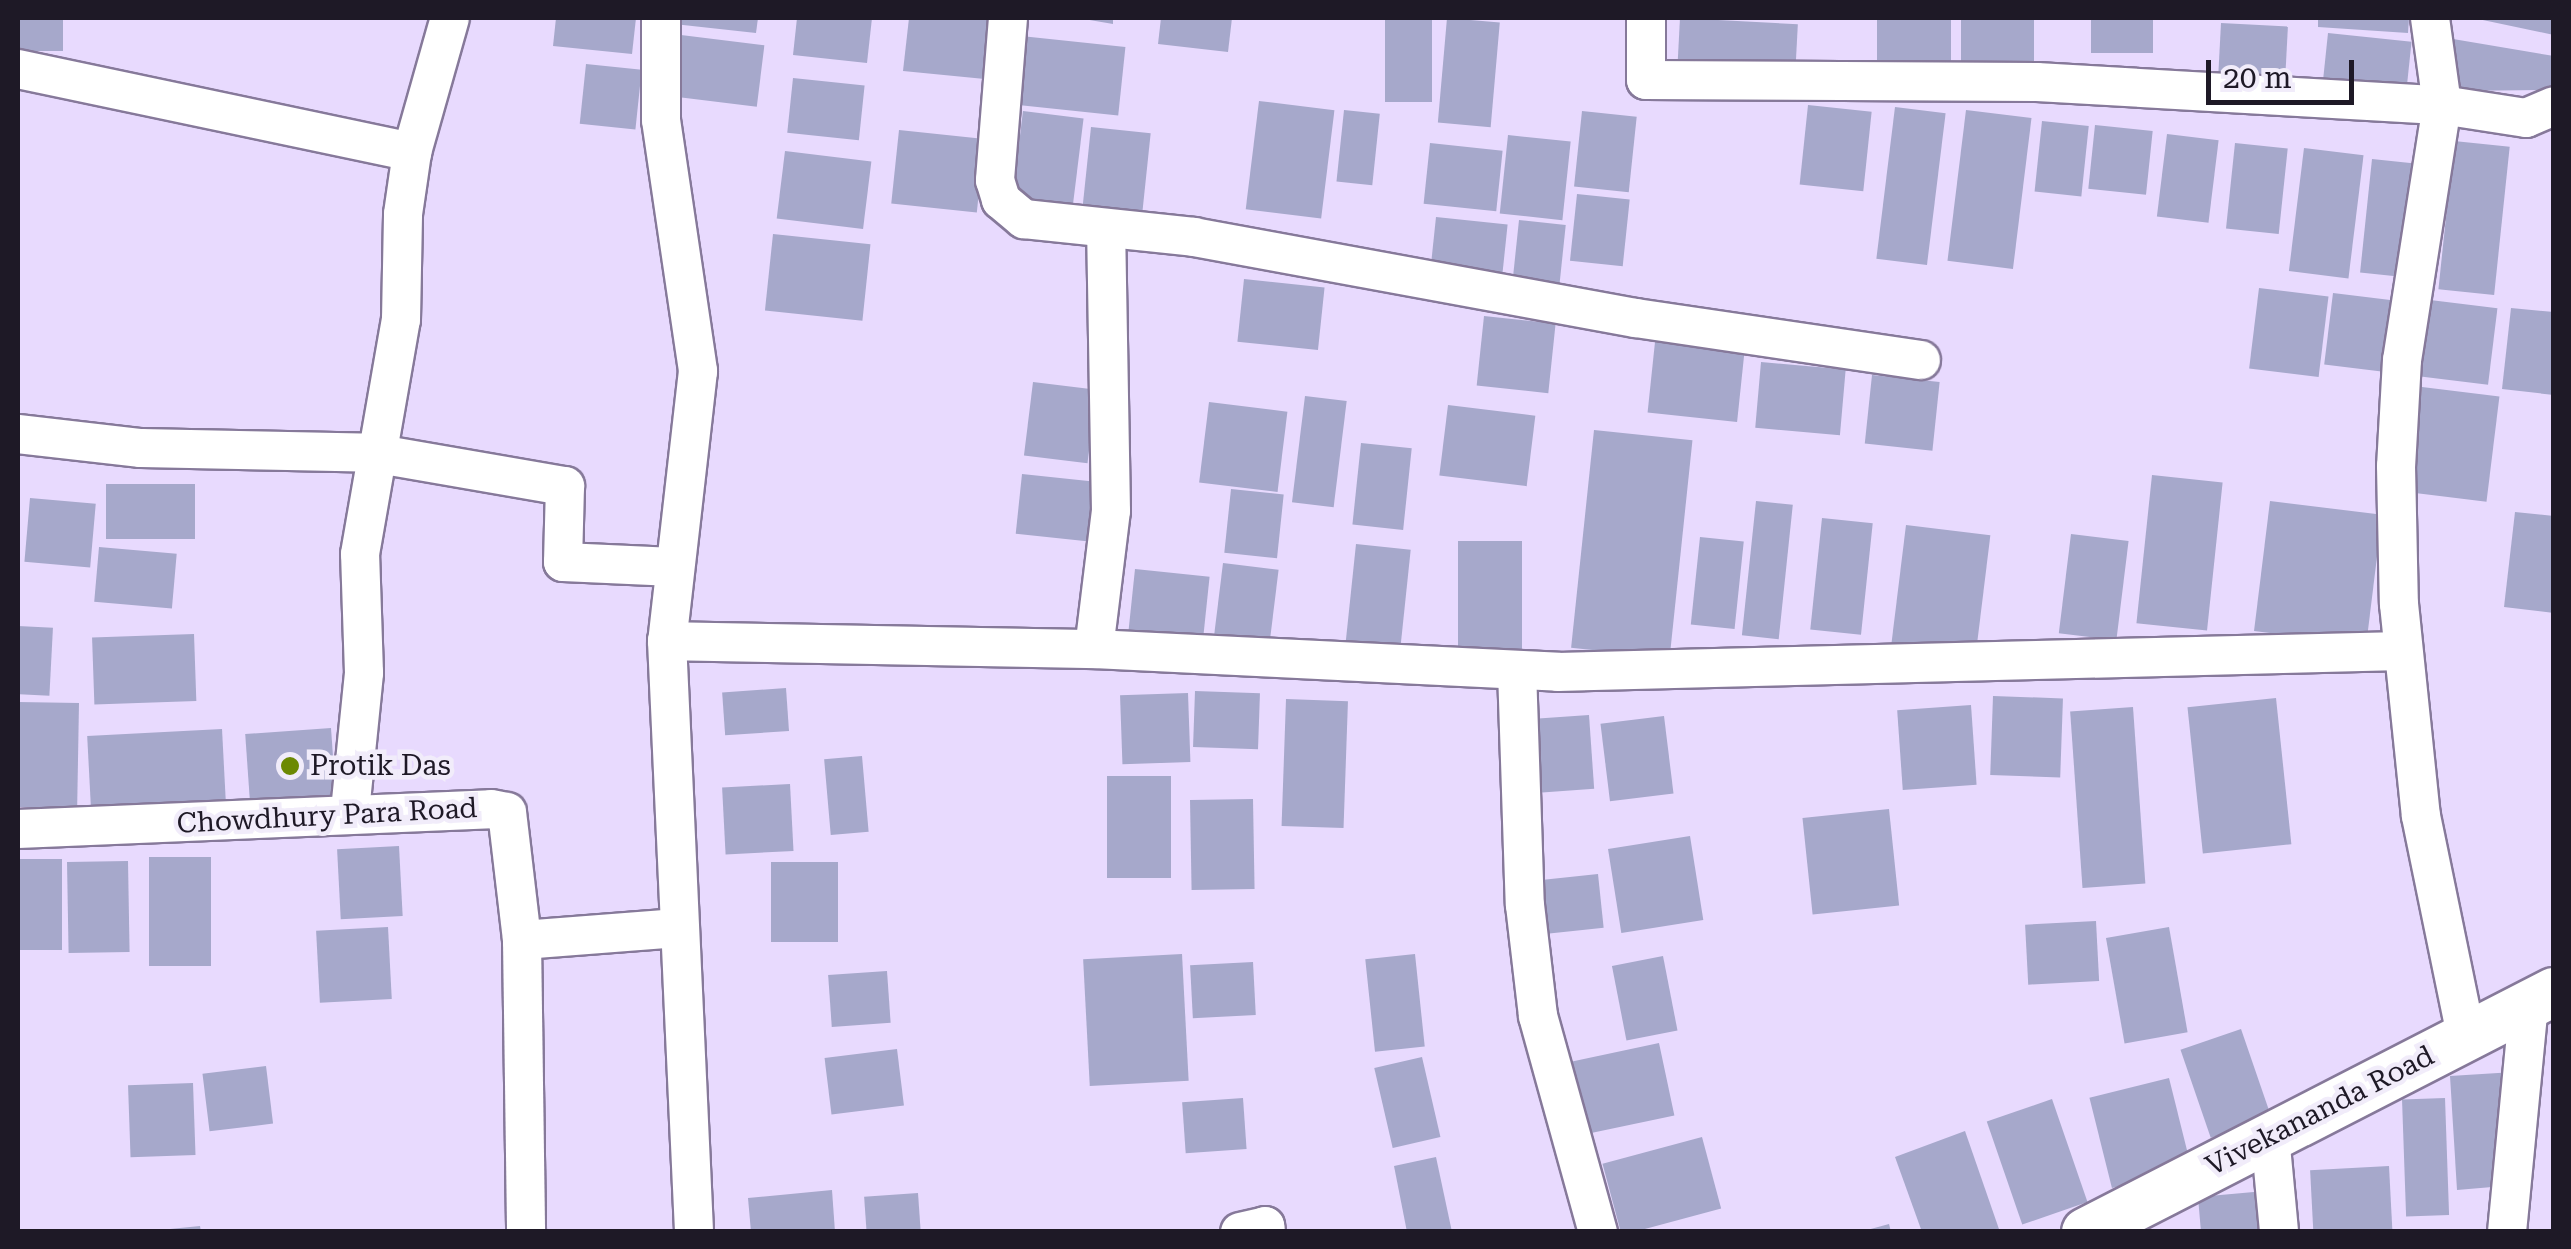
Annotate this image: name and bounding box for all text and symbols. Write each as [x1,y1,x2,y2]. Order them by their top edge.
scale bar [2211,40,2358,102]
text: 20 m [2223,60,2292,95]
place label: Protik Das [310,749,451,783]
marker: Protik Das [279,755,301,777]
street label: Chowdhury Para Road [176,791,478,841]
street label: Vivekananda Road [2200,1039,2440,1183]

